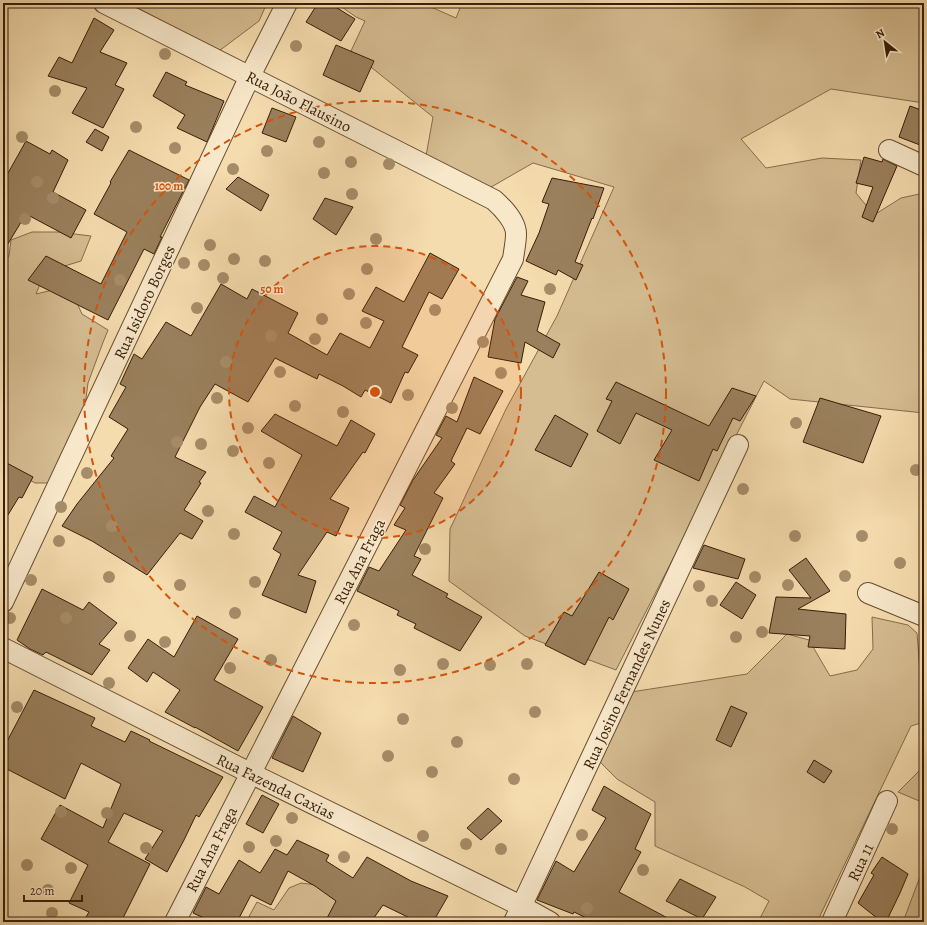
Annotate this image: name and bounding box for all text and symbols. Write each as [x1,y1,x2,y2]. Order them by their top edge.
north arrow [865,22,905,62]
text: N [873,25,887,42]
street label: Rua João Flausino [242,66,355,138]
text: 100 m [155,178,183,194]
street label: Rua Isidoro Borges [109,242,181,363]
text: 50 m [260,281,284,297]
centre of rings [368,385,382,399]
street label: Rua Ana Fraga [329,514,391,608]
street label: Rua Josino Fernandes Nunes [578,596,676,773]
street label: Rua Fazenda Caxias [213,749,339,825]
street label: Rua Ana Fraga [181,802,243,896]
street label: Rua 11 [843,839,879,885]
scale bar [24,877,82,903]
text: 20 m [30,883,54,899]

